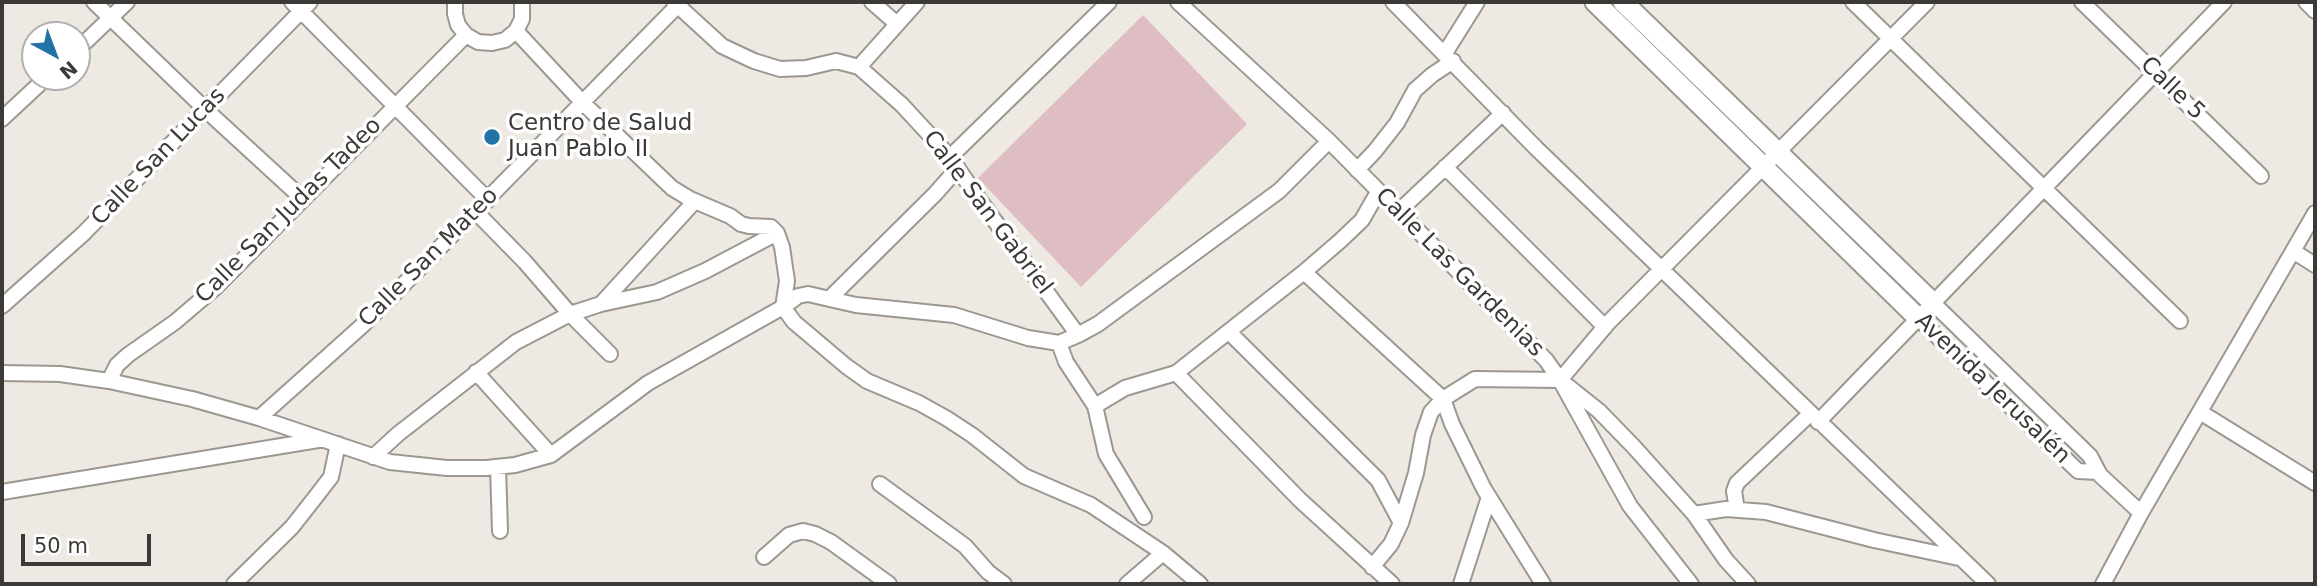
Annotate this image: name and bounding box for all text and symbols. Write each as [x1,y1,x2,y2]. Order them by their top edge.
north arrow [21,21,91,91]
street label: Calle 5 [2134,52,2210,126]
text: N [55,57,82,84]
street label: Calle San Lucas [86,82,232,232]
place label: Centro de Salud Juan Pablo II [508,110,692,164]
street label: Calle San Judas Tadeo [190,112,388,310]
street label: Calle San Gabriel [916,126,1058,300]
marker: Centro de Salud Juan Pablo II [482,127,502,147]
street label: Calle San Mateo [353,182,505,334]
street label: Calle Las Gardenias [1369,183,1549,363]
street label: Avenida Jerusalén [1909,308,2075,470]
scale bar [24,520,154,564]
text: 50 m [34,534,88,558]

